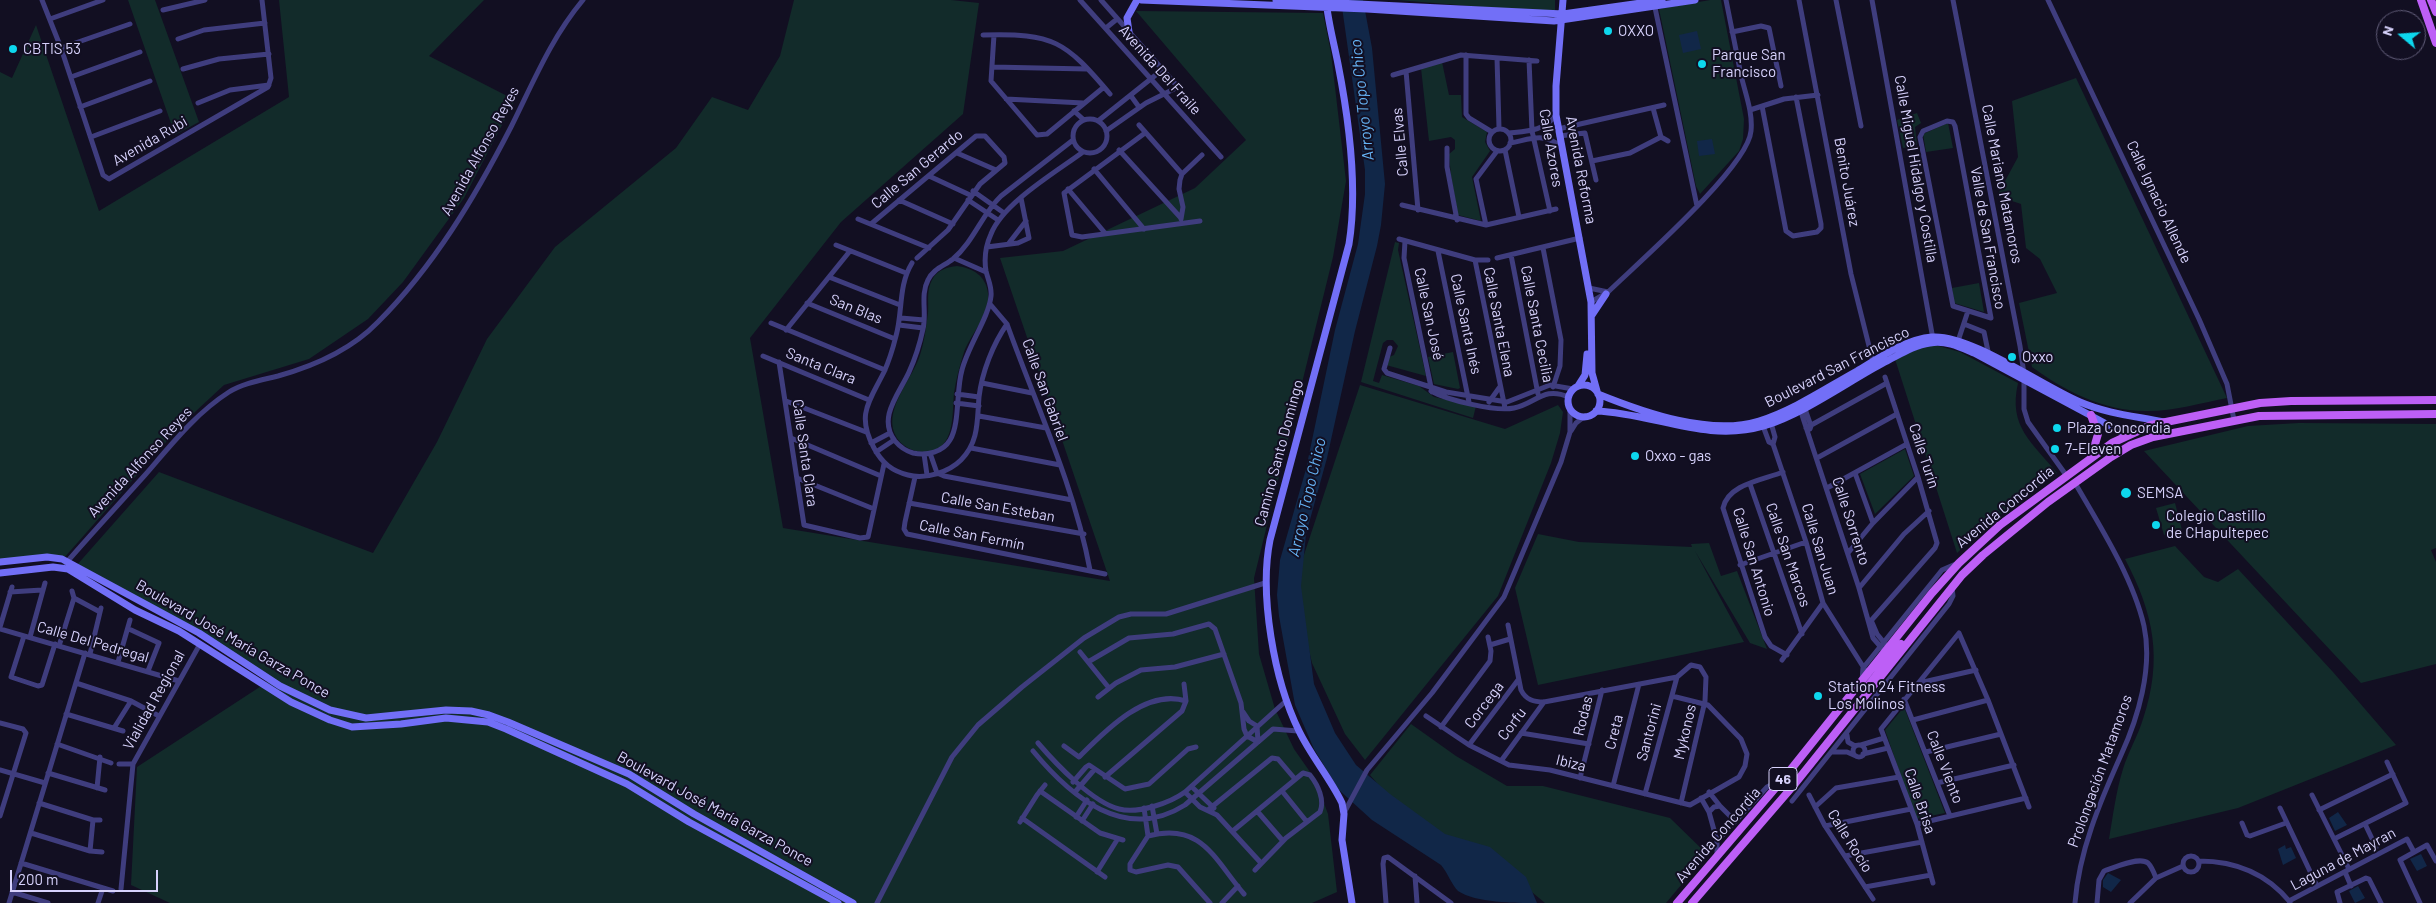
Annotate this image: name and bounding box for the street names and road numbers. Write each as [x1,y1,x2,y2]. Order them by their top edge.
street label: Avenida Del Fraile [1115,21,1205,119]
street label: Calle Miguel Hidalgo y Costilla [1891,74,1941,264]
street label: Avenida Alfonso Reyes [437,83,523,219]
street label: Calle Mariano Matamoros [1978,103,2026,265]
street label: Calle Elvas [1388,107,1412,177]
street label: Calle Azores [1535,108,1567,188]
street label: Avenida Rubi [109,112,191,170]
street label: Avenida Reforma [1562,114,1600,226]
street label: Calle San Gerardo [868,125,966,213]
street label: Benito Juárez [1830,136,1864,228]
street label: Calle Ignacio Allende [2123,138,2195,266]
street label: Valle de San Francisco [1967,165,2009,311]
street label: Calle Santa Cecilia [1517,264,1557,384]
street label: Calle San José [1410,266,1448,362]
street label: Calle Santa Elena [1480,266,1518,378]
street label: Calle Santa Inés [1447,272,1485,376]
street label: San Blas [827,290,885,328]
street label: Boulevard San Francisco [1762,323,1912,411]
street label: Calle San Gabriel [1018,336,1072,444]
street label: Santa Clara [783,344,859,388]
street label: Camino Santo Domingo [1251,378,1307,528]
street label: Calle Santa Clara [789,398,821,508]
street label: Avenida Alfonso Reyes [84,403,196,521]
street label: Calle Turín [1905,421,1943,491]
street label: Avenida Concordia [1952,462,2058,552]
street label: Calle Sorrento [1828,475,1874,567]
street label: Calle San Esteban [940,488,1056,526]
street label: Calle San Marcos [1762,501,1814,609]
street label: Calle San Juan [1798,501,1842,597]
street label: Calle San Antonio [1729,505,1779,619]
street label: Calle San Fermín [918,516,1026,554]
street label: Boulevard José María Garza Ponce [133,576,333,702]
street label: Calle Del Pedregal [35,617,151,667]
street label: Vialidad Regional [119,647,189,753]
street label: Corcega [1461,678,1507,732]
street label: Prolongación Matamoros [2064,692,2136,850]
street label: Rodas [1569,694,1597,738]
street label: Santorini [1633,701,1665,763]
street label: Mykonos [1670,702,1700,762]
street label: Corfu [1494,704,1530,744]
street label: Creta [1601,713,1627,751]
street label: Calle Viento [1923,728,1967,806]
street label: Boulevard José María Garza Ponce [614,748,816,870]
street label: Ibiza [1554,751,1588,775]
street label: Calle Brisa [1900,766,1940,836]
road number: 46 [1769,768,1797,791]
street label: Avenida Concordia [1672,784,1764,886]
street label: Calle Rocío [1824,806,1876,876]
street label: Laguna de Mayran [2287,824,2399,894]

